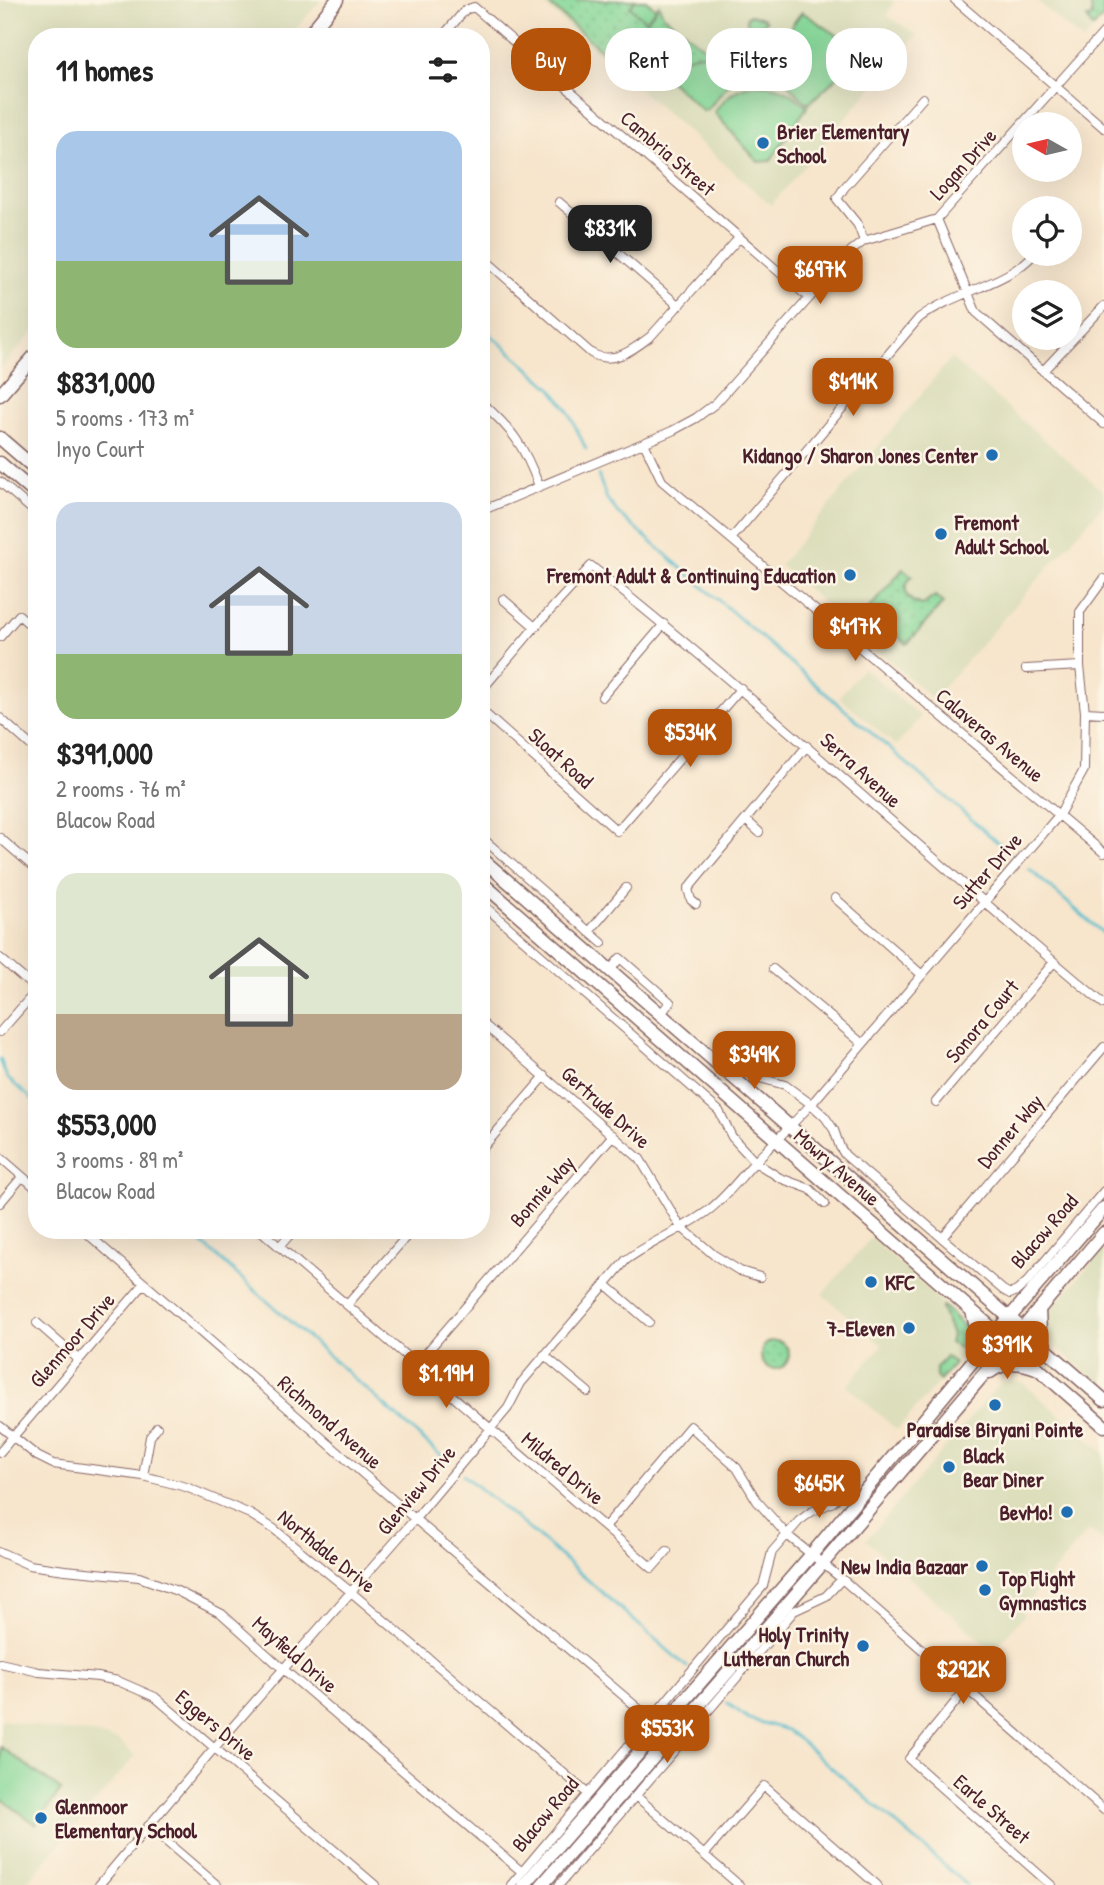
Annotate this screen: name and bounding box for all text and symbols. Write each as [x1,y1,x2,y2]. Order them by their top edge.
chip: Buy [511,28,591,91]
chip: Rent [605,28,692,91]
chip: Filters [706,28,812,91]
chip: New [826,28,907,91]
text: 11 homes [56,50,153,90]
icon: filters [424,51,462,89]
street label: Cambria Street [614,104,722,203]
north arrow [1012,112,1082,182]
map controls [1012,112,1082,350]
place label: Brier Elementary School [777,117,910,170]
street label: Logan Drive [923,122,1003,206]
marker: Brier Elementary School [755,135,771,151]
icon: home [196,177,322,303]
button: locate [1012,196,1082,266]
pin: $831K [561,205,659,265]
text: $831K [584,212,636,243]
pin: $697K [771,246,869,306]
text: $697K [794,253,846,284]
button: layers [1012,280,1082,350]
pin: $414K [804,358,902,418]
text: $831,000 [56,362,155,402]
text: $414K [828,365,878,396]
text: 5 rooms · 173 m² [56,402,194,433]
text: Inyo Court [56,433,144,464]
place label: Kidango / Sharon Jones Center [742,441,979,471]
marker: Kidango / Sharon Jones Center [984,447,1000,463]
place label: Fremont Adult School [954,508,1049,561]
marker: Fremont Adult School [933,526,949,542]
icon: home [196,548,322,674]
place label: Fremont Adult & Continuing Education [546,561,836,591]
marker: Fremont Adult & Continuing Education [842,567,858,583]
pin: $417K [806,604,904,663]
text: $417K [829,610,881,641]
street label: Calaveras Avenue [930,681,1050,789]
pin: $534K [641,710,739,769]
text: $534K [664,716,716,747]
street label: Sloat Road [522,721,600,795]
street label: Serra Avenue [814,726,908,814]
text: $391,000 [56,733,153,773]
text: 2 rooms · 76 m² [56,773,186,804]
text: Blacow Road [56,804,155,835]
street label: Sutter Drive [945,826,1029,916]
icon: home [196,919,322,1045]
street label: Sonora Court [938,972,1026,1069]
pin: $349K [705,1032,803,1091]
text: $349K [728,1038,780,1069]
street label: Gertrude Drive [555,1059,657,1155]
street label: Donner Way [970,1088,1050,1174]
text: $553,000 [56,1104,156,1144]
street label: Mowry Avenue [788,1121,886,1213]
text: 3 rooms · 89 m² [56,1144,183,1175]
street label: Bonnie Way [503,1149,581,1233]
text: Blacow Road [56,1175,155,1206]
street label: Blacow Road [1004,1188,1084,1274]
place label: KFC [885,1268,915,1297]
marker: KFC [863,1274,879,1290]
street label: Glenmoor Drive [23,1286,121,1394]
place label: 7-Eleven [826,1314,895,1343]
marker: 7-Eleven [901,1320,917,1336]
pin: $391K [958,1322,1056,1381]
text: $391K [982,1328,1032,1359]
pin: $1.19M [389,1350,503,1410]
text: $1.19M [418,1357,474,1388]
street label: Richmond Avenue [272,1369,388,1475]
marker: Paradise Biryani Pointe [987,1397,1003,1413]
place label: Paradise Biryani Pointe [907,1415,1084,1445]
street label: Mildred Drive [515,1425,611,1511]
street label: Glenview Drive [370,1439,462,1541]
place label: Black Bear Diner [963,1441,1045,1494]
marker: Black Bear Diner [941,1459,957,1475]
pin: $645K [770,1460,868,1520]
text: $645K [793,1467,845,1498]
place label: BevMo! [999,1498,1053,1527]
street label: Northdale Drive [272,1502,382,1600]
marker: BevMo! [1059,1504,1075,1520]
place label: New India Bazaar [841,1552,969,1581]
marker: New India Bazaar [974,1558,990,1574]
place label: Top Flight Gymnastics [998,1564,1086,1618]
marker: Top Flight Gymnastics [977,1582,993,1598]
street label: Mayfield Drive [246,1609,344,1699]
place label: Holy Trinity Lutheran Church [724,1620,849,1673]
marker: Holy Trinity Lutheran Church [855,1638,871,1654]
pin: $292K [914,1646,1012,1706]
text: $292K [936,1653,990,1684]
street label: Eggers Drive [170,1683,262,1767]
pin: $553K [618,1706,716,1765]
text: $553K [640,1712,694,1743]
street label: Earle Street [947,1767,1037,1851]
street label: Blacow Road [505,1770,585,1858]
place label: Glenmoor Elementary School [55,1792,197,1846]
marker: Glenmoor Elementary School [33,1810,49,1826]

